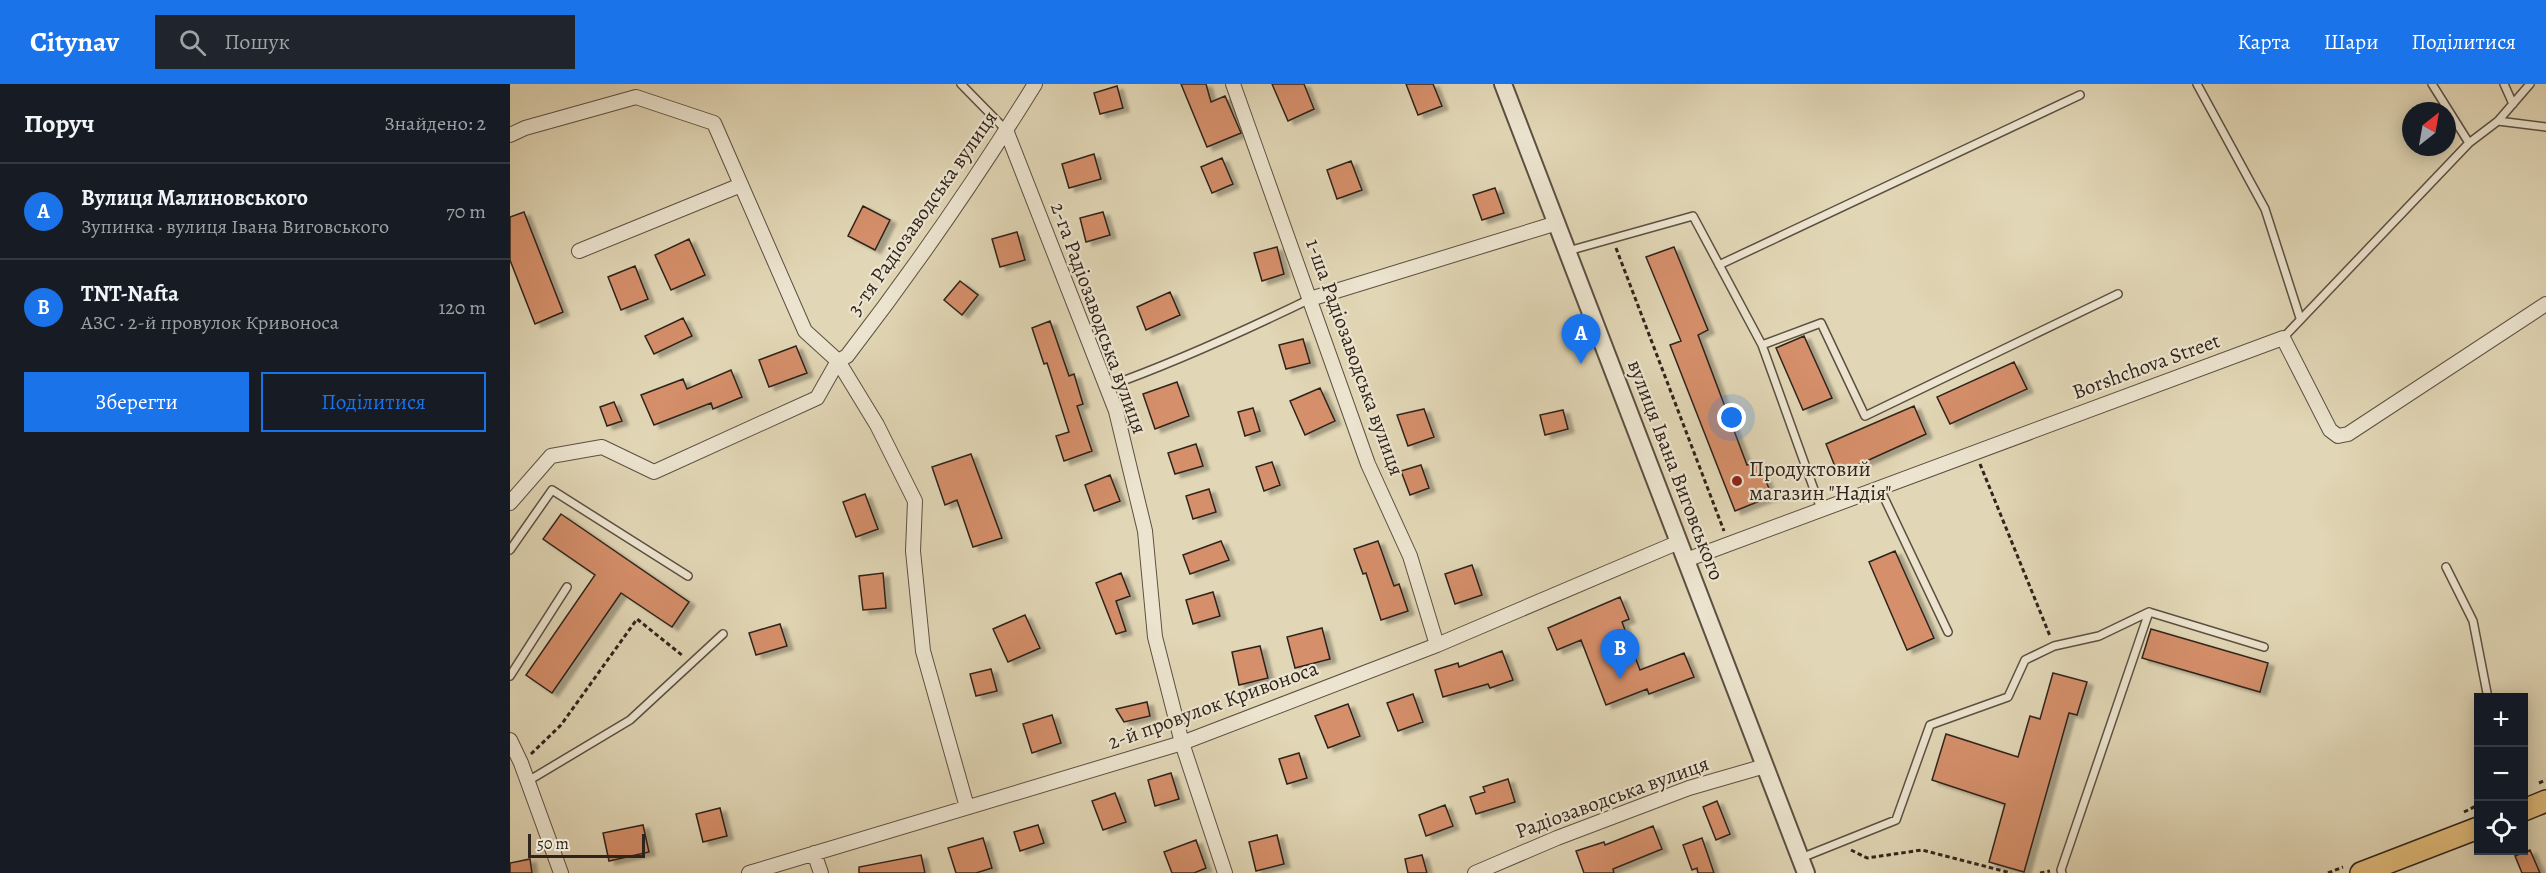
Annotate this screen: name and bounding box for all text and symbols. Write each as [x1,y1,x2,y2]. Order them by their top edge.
search box [155,15,575,69]
text: Citynav [30,23,119,61]
icon: search [176,26,209,59]
text: Пошук [224,27,290,57]
text: Карта [2238,28,2290,56]
text: Шари [2323,28,2378,56]
text: Поділитися [2411,28,2516,56]
north arrow [2402,102,2456,156]
street label: 3-тя Радіозаводська вулиця [840,105,1004,321]
text: Поруч [24,106,95,141]
text: Знайдено: 2 [384,110,486,137]
text: Вулиця Малиновського [81,183,308,213]
text: A [37,198,50,225]
text: 70 m [446,198,486,225]
street label: 2-га Радіозаводська вулиця [1044,198,1154,438]
text: Зупинка · вулиця Івана Виговського [81,213,389,240]
street label: 1-ша Радіозаводська вулиця [1299,235,1411,479]
text: TNT-Nafta [81,279,179,309]
text: B [37,294,50,321]
text: 120 m [438,294,486,321]
text: АЗС · 2-й провулок Кривоноса [81,309,339,336]
pin: A [1562,314,1600,364]
street label: Borshchova Street [2068,326,2224,406]
street label: вулиця Івана Виговського [1621,356,1731,584]
button: Зберегти [24,372,249,432]
button: Поділитися [261,372,486,432]
your location [1717,403,1746,432]
place label: Продуктовий магазин "Надія" [1749,455,1891,507]
marker: Продуктовий магазин "Надія" [1730,474,1744,488]
pin: B [1600,630,1640,679]
street label: 2-й провулок Кривоноса [1104,654,1322,756]
map controls [2474,693,2528,855]
button: + [2474,693,2528,747]
button: − [2474,747,2528,801]
street label: Радіозаводська вулиця [1511,749,1713,845]
button: locate [2474,801,2528,855]
scale bar [528,831,645,858]
text: 50 m [537,833,569,855]

